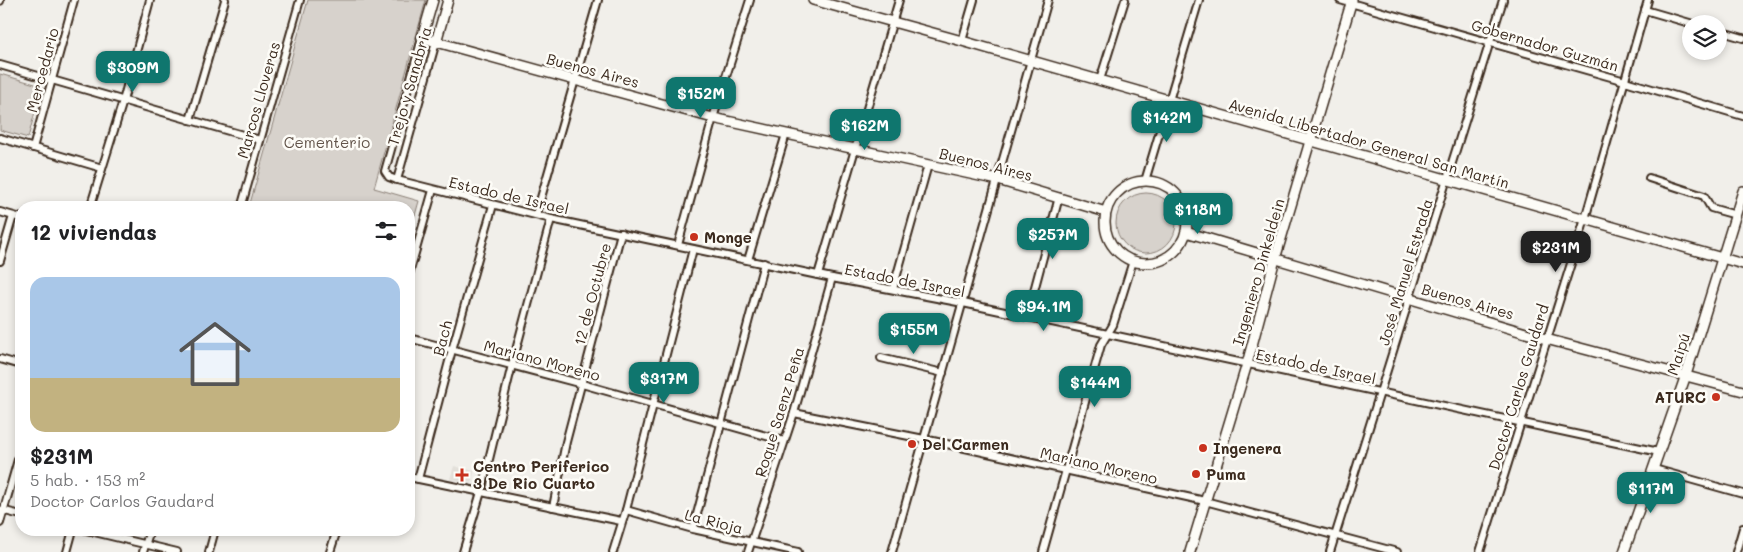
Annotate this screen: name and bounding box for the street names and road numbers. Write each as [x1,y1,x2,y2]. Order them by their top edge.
street label: Gobernador Guzmán [1469,14,1621,76]
street label: Trejo y Sanabria [382,24,436,148]
street label: Mercedario [21,25,63,114]
street label: Marcos Lloveras [232,39,284,161]
street label: Buenos Aires [544,48,642,92]
street label: Avenida Libertador General San Martín [1226,93,1512,193]
street label: Buenos Aires [937,143,1035,185]
street label: Estado de Israel [447,171,571,219]
street label: Ingeniero Dinkeldein [1227,196,1289,348]
street label: José Manuel Estrada [1373,196,1437,348]
street label: 12 de Octubre [569,241,615,347]
street label: Estado de Israel [843,259,967,301]
street label: Buenos Aires [1419,278,1517,324]
street label: Doctor Carlos Gaudard [1483,301,1553,473]
street label: Bach [428,318,456,358]
street label: Maipú [1662,330,1694,378]
street label: Mariano Moreno [482,335,602,385]
street label: Estado de Israel [1254,343,1378,389]
street label: Roque Saenz Peña [750,345,808,479]
street label: Mariano Moreno [1038,442,1160,488]
street label: La Rioja [683,504,745,538]

